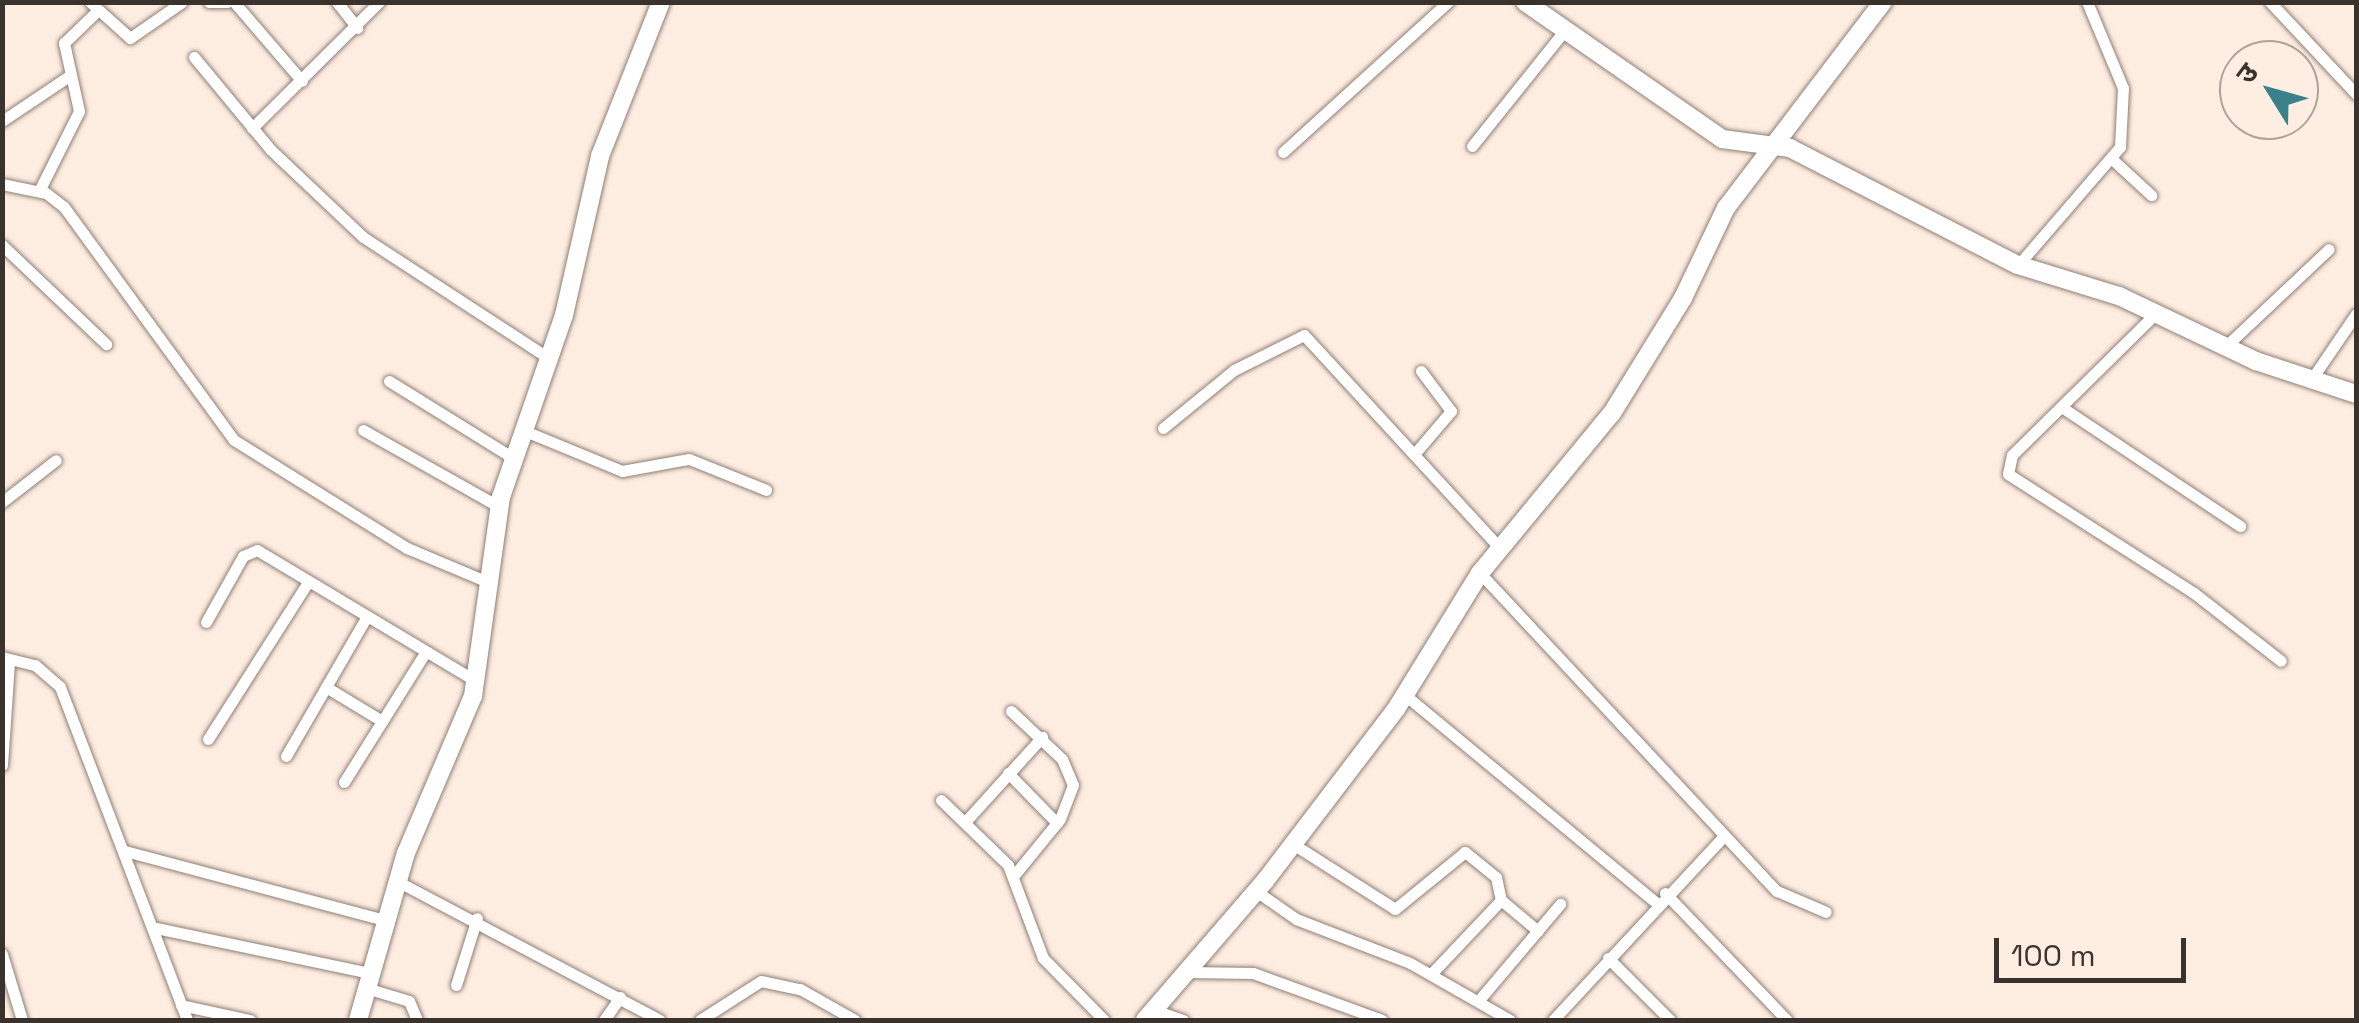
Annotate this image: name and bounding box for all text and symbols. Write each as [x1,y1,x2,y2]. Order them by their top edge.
north arrow [2219,40,2319,140]
text: उ [2227,56,2266,91]
scale bar [1999,918,2192,980]
text: 100 m [2011,936,2096,975]

